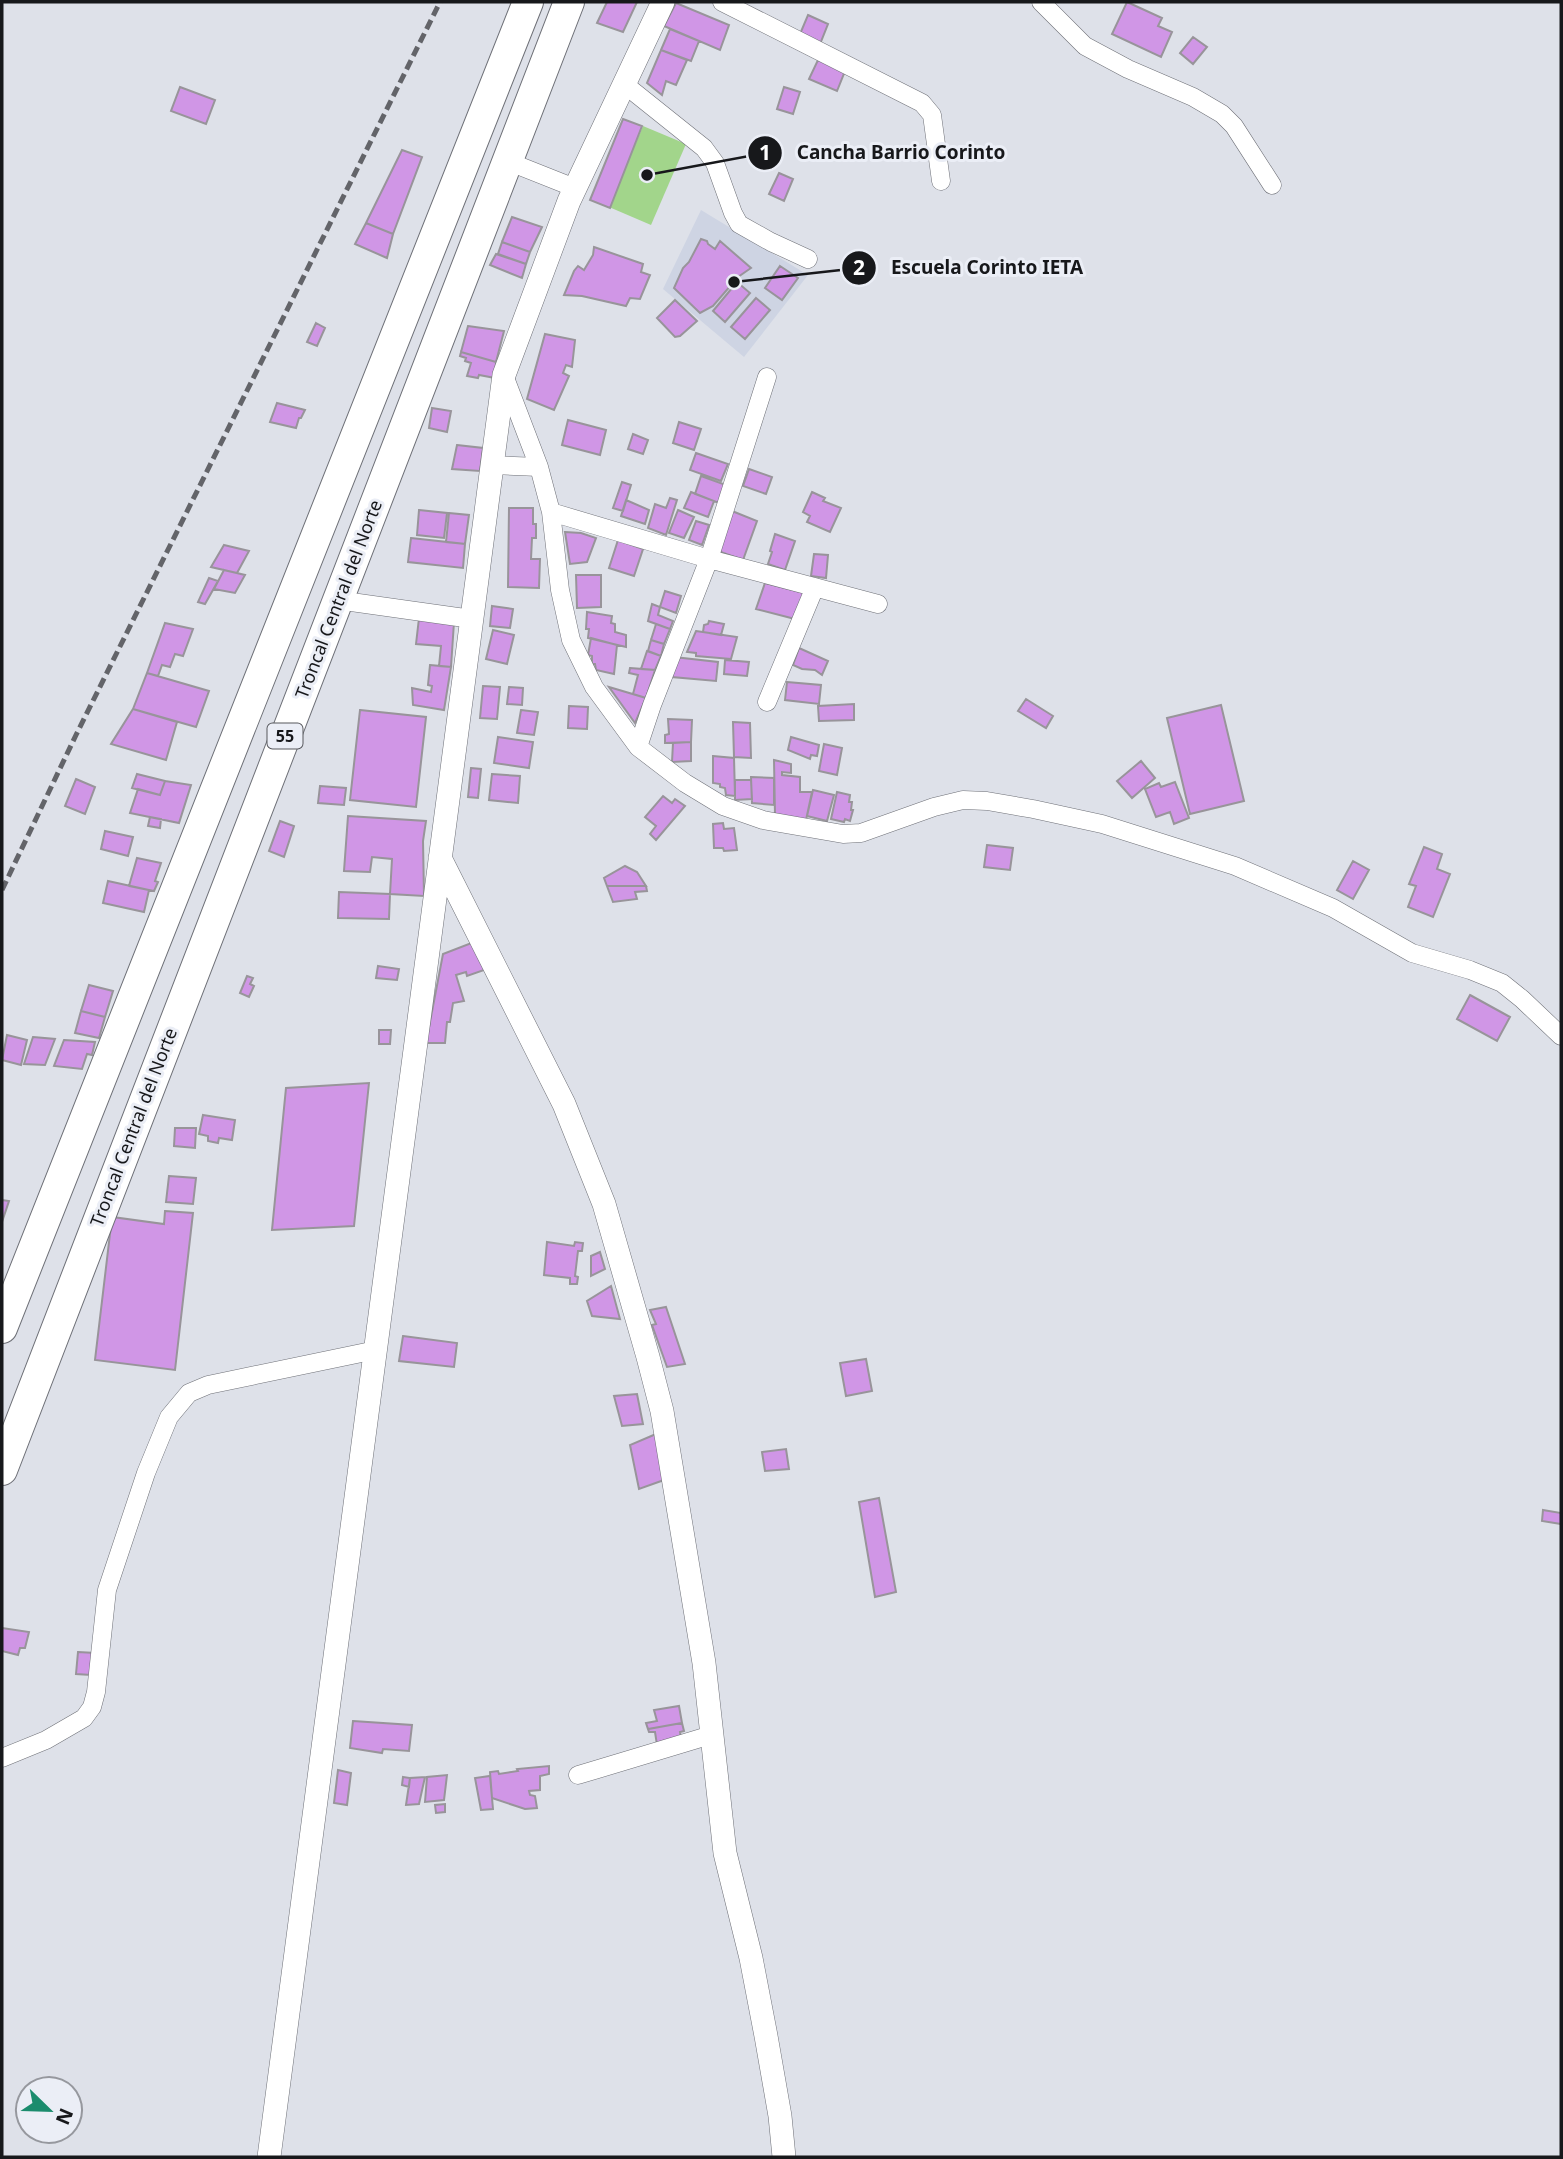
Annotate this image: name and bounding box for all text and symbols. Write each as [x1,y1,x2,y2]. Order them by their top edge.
callout: Cancha Barrio Corinto [748,133,1020,173]
text: 1 [759,138,771,166]
text: Cancha Barrio Corinto [797,139,1005,165]
callout: Escuela Corinto IETA [842,248,1097,288]
text: 2 [853,253,865,281]
text: Escuela Corinto IETA [891,254,1084,280]
street label: Troncal Central del Norte [289,496,387,702]
road number: 55 [268,723,302,748]
street label: Troncal Central del Norte [84,1024,182,1230]
north arrow [14,2075,84,2145]
text: N [50,2104,80,2129]

